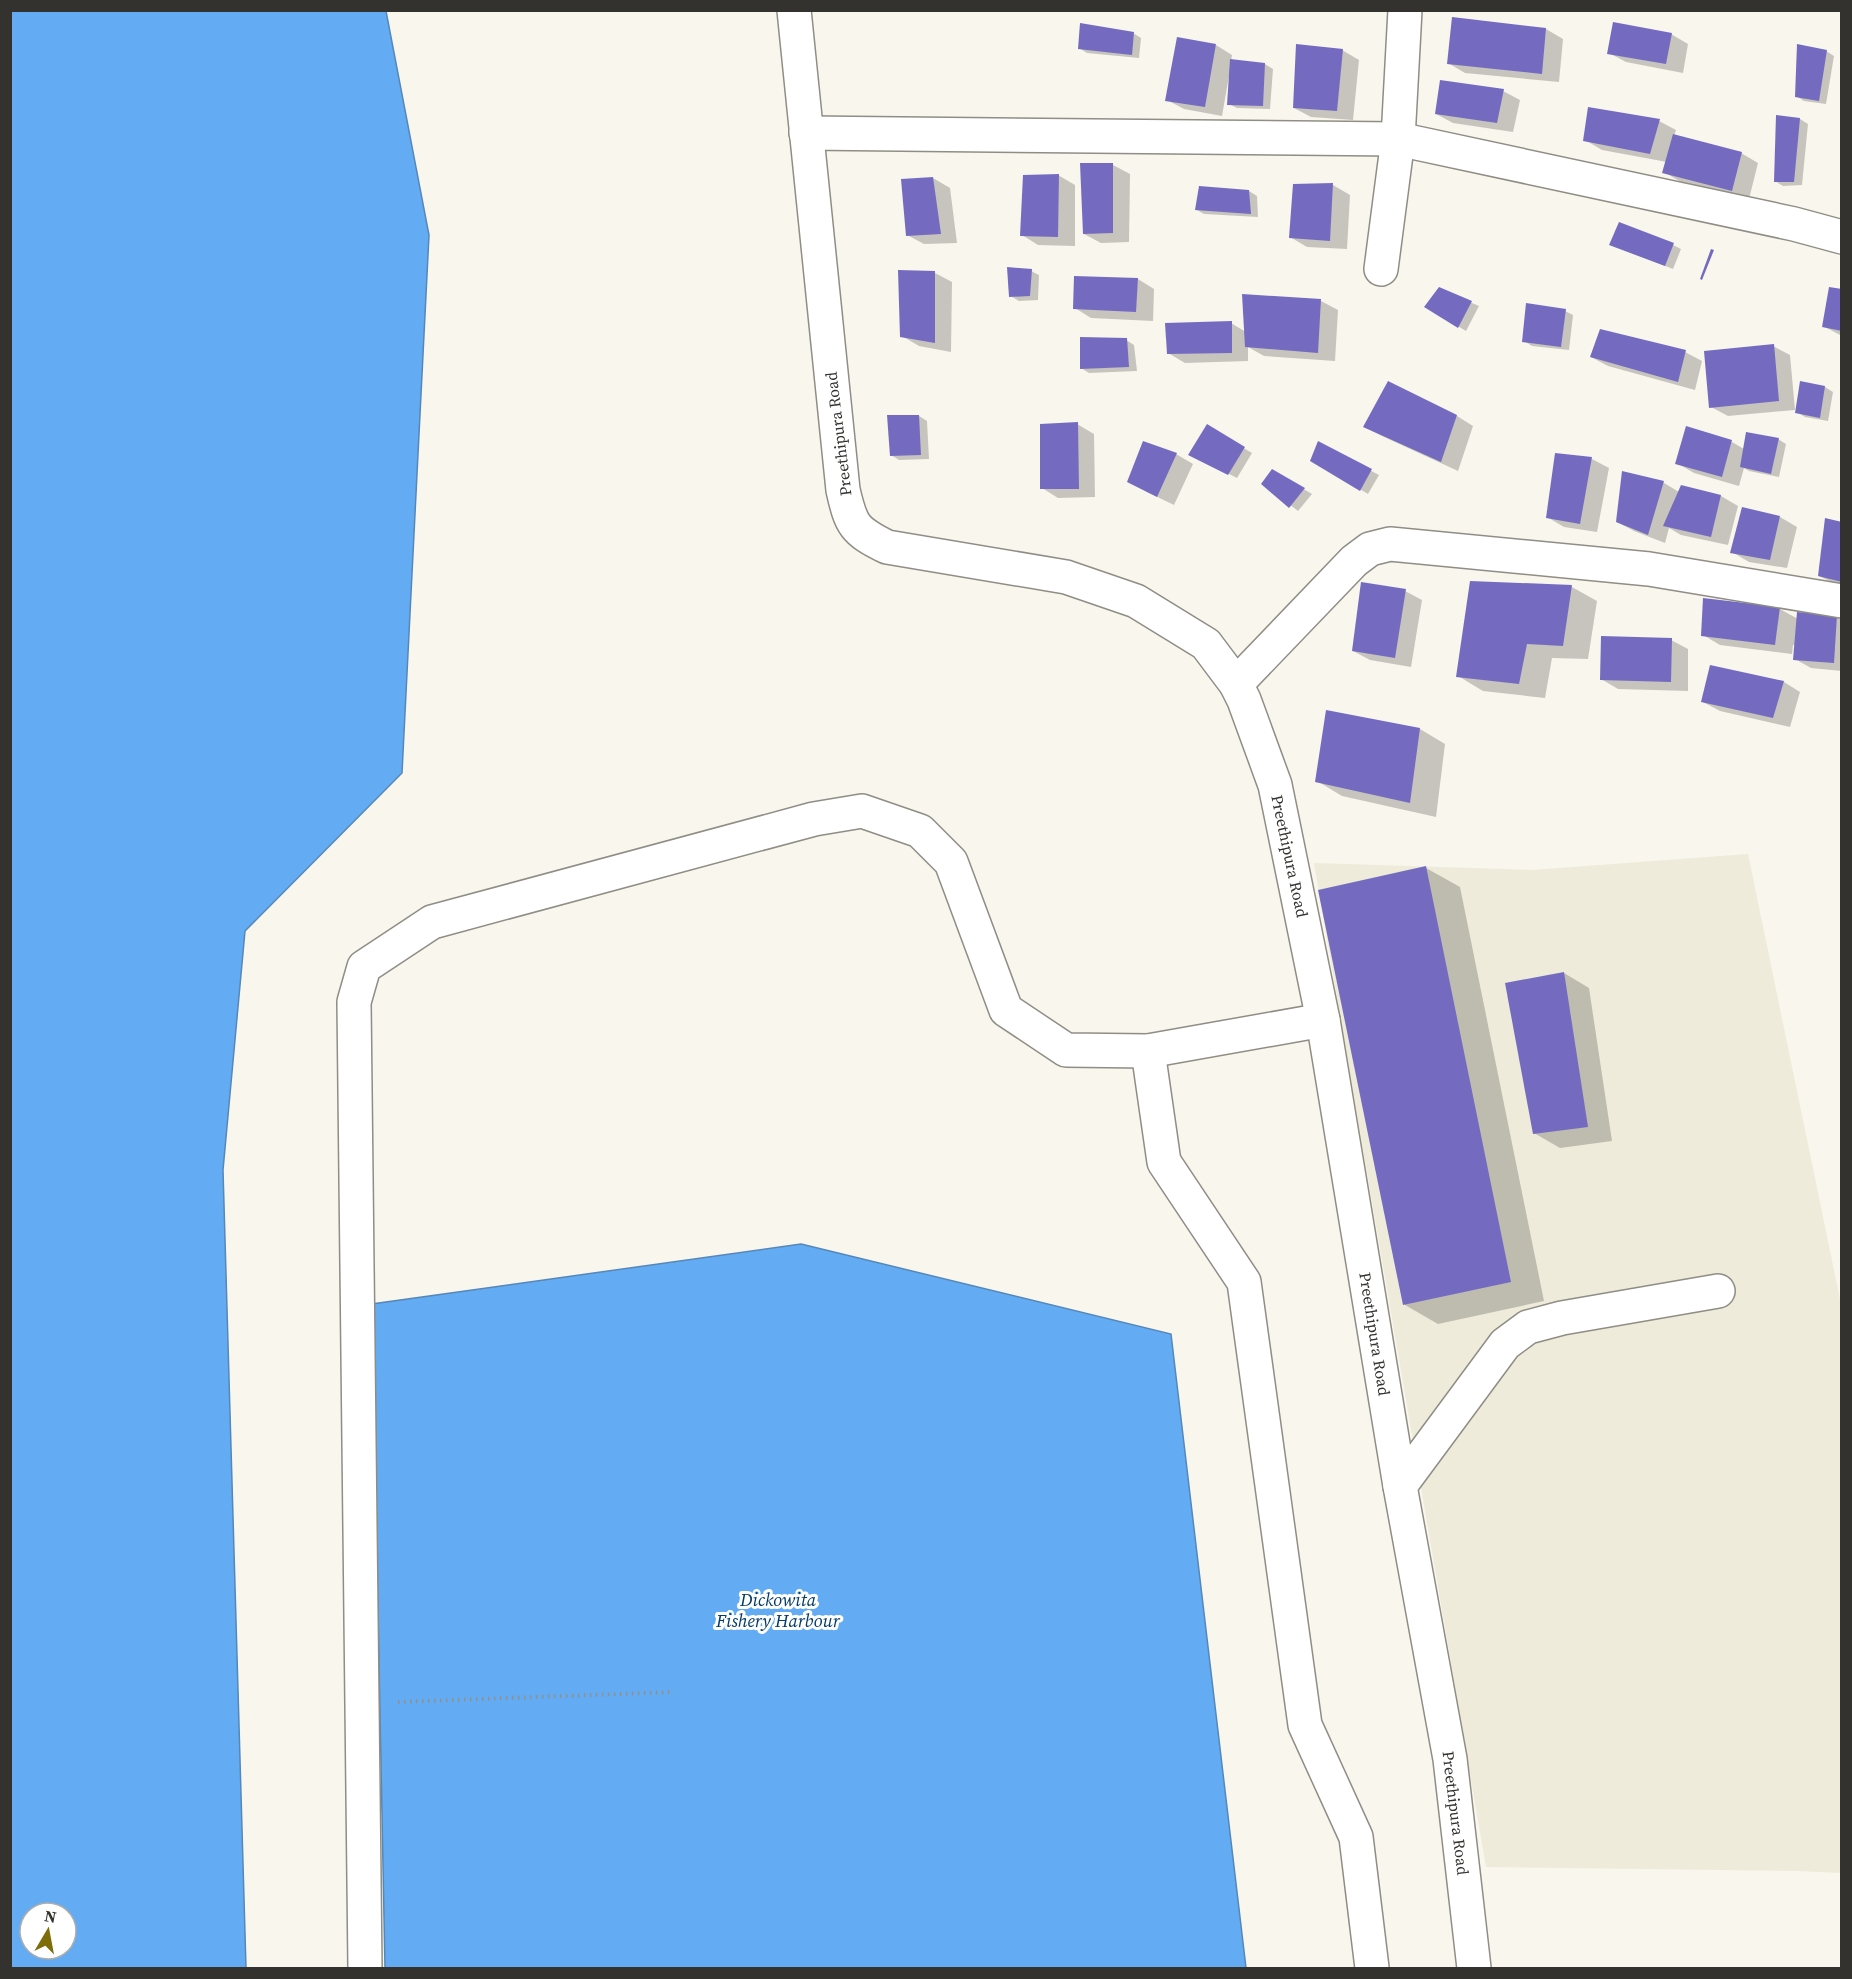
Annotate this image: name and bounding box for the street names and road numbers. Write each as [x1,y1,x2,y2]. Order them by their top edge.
street label: Preethipura Road [819,371,857,497]
street label: Preethipura Road [1266,793,1314,919]
street label: Preethipura Road [1354,1271,1396,1397]
street label: Preethipura Road [1437,1750,1475,1876]

